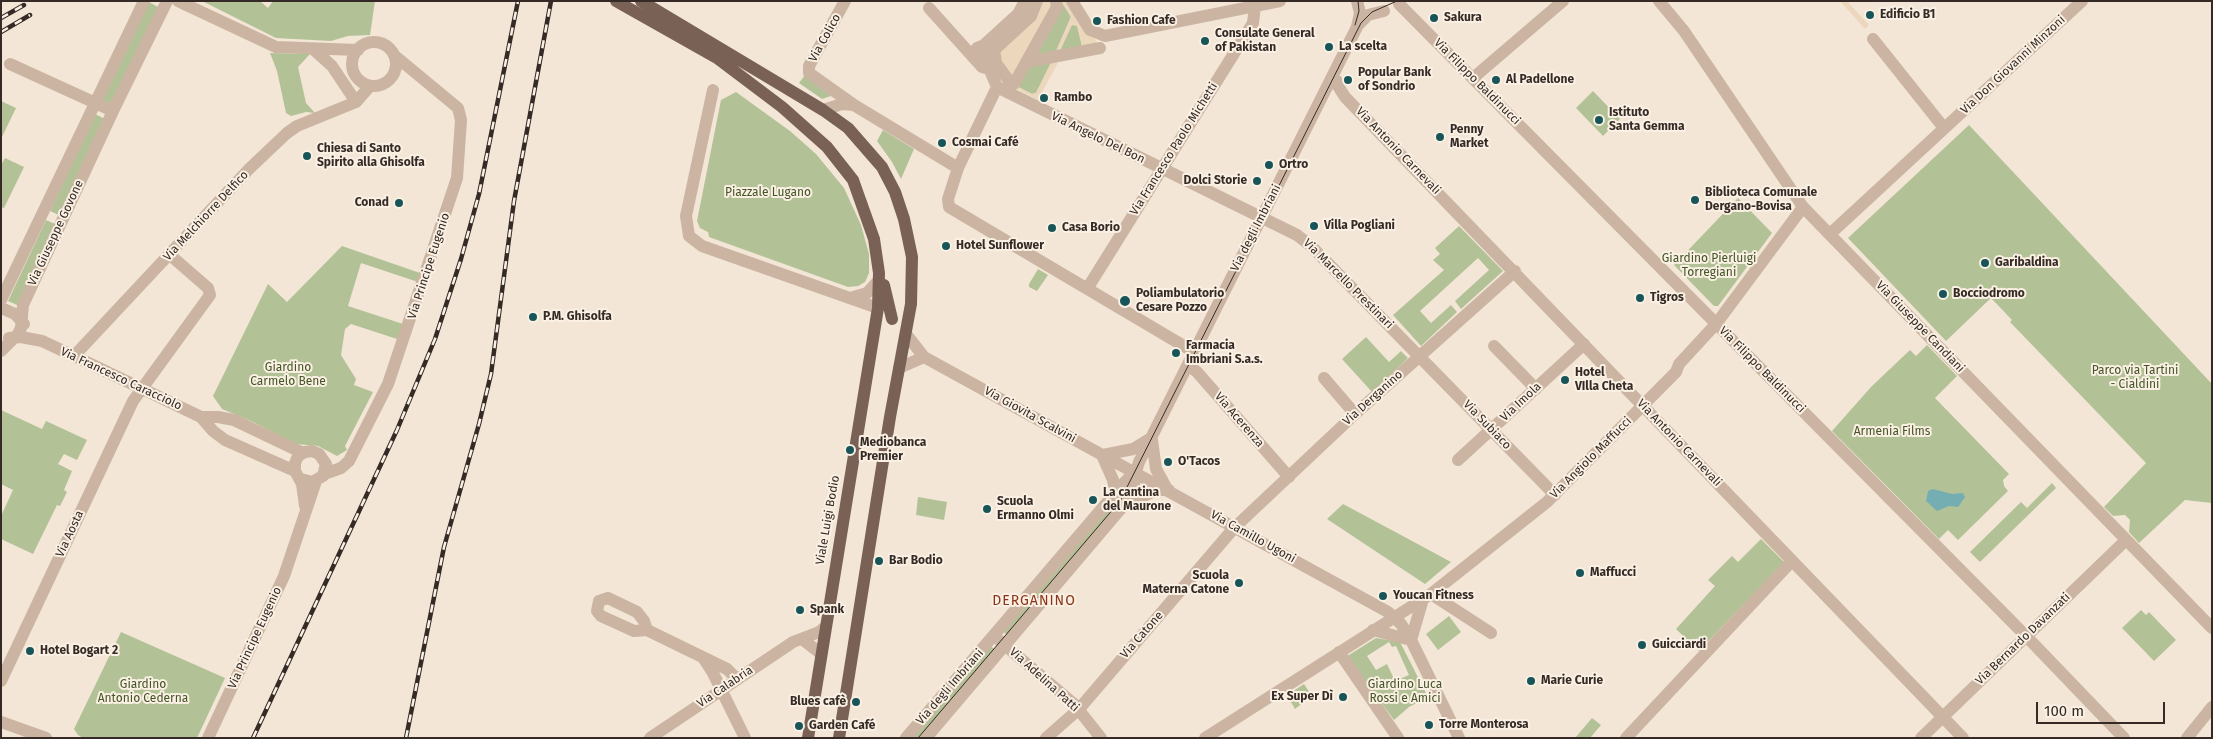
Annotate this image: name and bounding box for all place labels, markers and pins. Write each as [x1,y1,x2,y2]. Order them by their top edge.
place label: Edificio B1 [1880,8,1935,22]
marker: Edificio B1 [1864,9,1876,21]
place label: Sakura [1444,11,1482,25]
marker: Sakura [1428,12,1440,24]
place label: Fashion Cafe [1107,14,1176,28]
marker: Fashion Cafe [1091,15,1103,27]
place label: Consulate General of Pakistan [1215,27,1315,55]
marker: Consulate General of Pakistan [1199,35,1211,47]
place label: La scelta [1339,40,1387,54]
marker: La scelta [1323,41,1335,53]
place label: Popular Bank of Sondrio [1358,66,1431,94]
place label: Al Padellone [1506,73,1574,87]
marker: Popular Bank of Sondrio [1342,74,1354,86]
marker: Al Padellone [1490,74,1502,86]
place label: Rambo [1054,91,1092,105]
marker: Rambo [1038,92,1050,104]
place label: Istituto Santa Gemma [1609,106,1684,134]
marker: Istituto Santa Gemma [1593,114,1605,126]
place label: Penny Market [1450,123,1489,151]
marker: Penny Market [1434,131,1446,143]
place label: Cosmai Café [952,136,1019,150]
marker: Cosmai Café [936,137,948,149]
place label: Chiesa di Santo Spirito alla Ghisolfa [317,142,425,170]
marker: Chiesa di Santo Spirito alla Ghisolfa [301,150,313,162]
place label: Ortro [1279,158,1308,172]
marker: Ortro [1263,159,1275,171]
place label: Dolci Storie [1184,174,1247,188]
marker: Dolci Storie [1251,175,1263,187]
place label: Biblioteca Comunale Dergano-Bovisa [1705,186,1817,214]
marker: Biblioteca Comunale Dergano-Bovisa [1689,194,1701,206]
place label: Conad [355,196,389,210]
marker: Conad [393,197,405,209]
place label: Villa Pogliani [1324,219,1395,233]
marker: Villa Pogliani [1308,220,1320,232]
place label: Casa Borio [1062,221,1120,235]
marker: Casa Borio [1046,222,1058,234]
place label: Hotel Sunflower [956,239,1044,253]
marker: Hotel Sunflower [940,240,952,252]
place label: Garibaldina [1995,256,2059,270]
marker: Garibaldina [1979,257,1991,269]
place label: Poliambulatorio Cesare Pozzo [1136,287,1224,315]
place label: Bocciodromo [1953,287,2025,301]
marker: Bocciodromo [1937,288,1949,300]
place label: Tigros [1650,291,1684,305]
marker: Tigros [1634,292,1646,304]
marker: Poliambulatorio Cesare Pozzo [1118,294,1132,308]
place label: P.M. Ghisolfa [543,310,612,324]
marker: P.M. Ghisolfa [527,311,539,323]
place label: Farmacia Imbriani S.a.s. [1186,339,1263,367]
marker: Farmacia Imbriani S.a.s. [1170,347,1182,359]
place label: Hotel VIlla Cheta [1575,366,1633,394]
marker: Hotel VIlla Cheta [1559,374,1571,386]
place label: Mediobanca Premier [860,436,926,464]
marker: Mediobanca Premier [844,444,856,456]
place label: O'Tacos [1178,455,1220,469]
marker: O'Tacos [1162,456,1174,468]
place label: La cantina del Maurone [1103,486,1171,514]
marker: La cantina del Maurone [1087,494,1099,506]
place label: Scuola Ermanno Olmi [997,495,1074,523]
marker: Scuola Ermanno Olmi [981,503,993,515]
place label: Bar Bodio [889,554,943,568]
marker: Bar Bodio [873,555,885,567]
place label: Maffucci [1590,566,1636,580]
marker: Maffucci [1574,567,1586,579]
place label: Scuola Materna Catone [1142,569,1229,597]
marker: Scuola Materna Catone [1233,577,1245,589]
place label: Youcan Fitness [1393,589,1474,603]
marker: Youcan Fitness [1377,590,1389,602]
place label: Spank [810,603,844,617]
marker: Spank [794,604,806,616]
place label: Guicciardi [1652,638,1706,652]
marker: Guicciardi [1636,639,1648,651]
place label: Hotel Bogart 2 [40,644,118,658]
marker: Hotel Bogart 2 [24,645,36,657]
place label: Marie Curie [1541,674,1603,688]
marker: Marie Curie [1525,675,1537,687]
place label: Ex Super Dì [1271,690,1333,704]
marker: Ex Super Dì [1337,691,1349,703]
place label: Blues cafè [790,695,846,709]
marker: Blues cafè [850,696,862,708]
place label: Torre Monterosa [1439,718,1529,732]
place label: Garden Café [809,719,875,733]
marker: Torre Monterosa [1423,719,1435,731]
marker: Garden Café [793,720,805,732]

